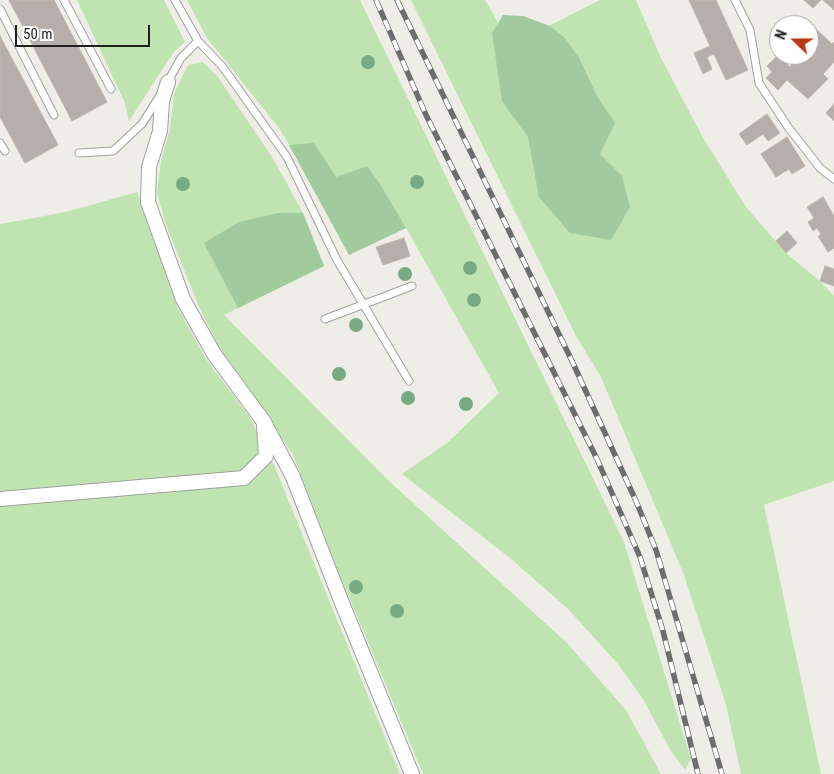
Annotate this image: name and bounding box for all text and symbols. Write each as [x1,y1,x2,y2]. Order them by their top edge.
scale bar [18,15,152,47]
north arrow [769,15,819,65]
text: 50 m [23,25,53,43]
text: N [772,28,790,42]

